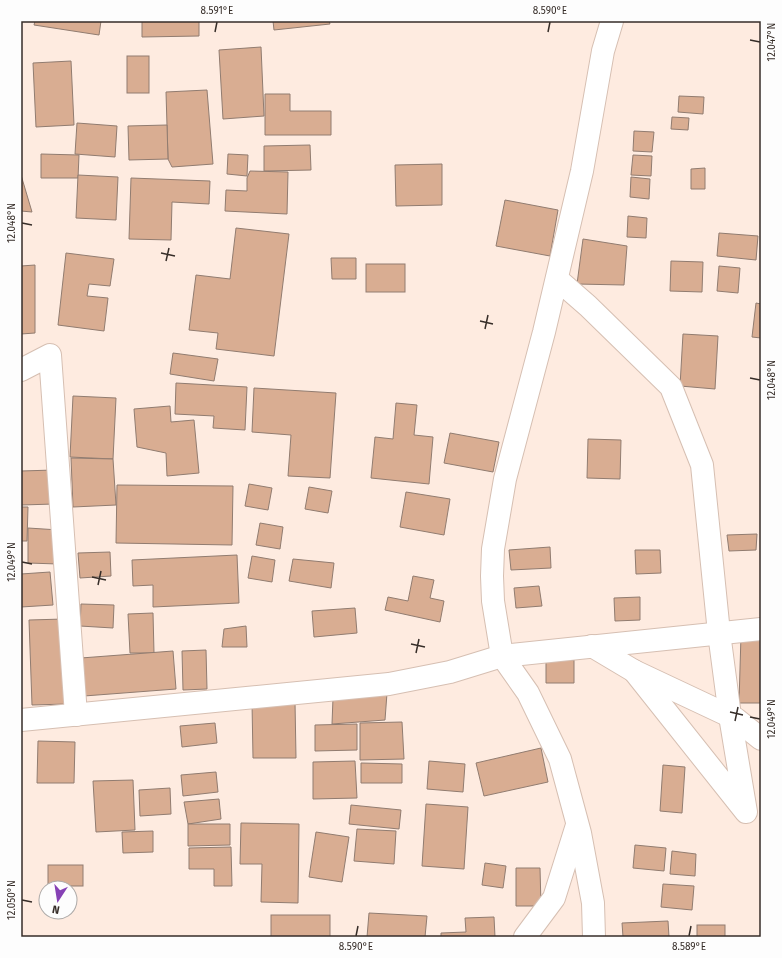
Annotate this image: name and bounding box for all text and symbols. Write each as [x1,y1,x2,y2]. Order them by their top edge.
text: 8.591°E [201,5,233,17]
text: 8.590°E [533,5,567,17]
text: 12.047°N [766,23,778,61]
text: 12.048°N [6,203,18,243]
text: 12.048°N [766,360,778,400]
text: 12.049°N [6,542,18,582]
text: 12.049°N [766,699,778,739]
text: 12.050°N [6,880,18,920]
north arrow [38,880,78,920]
text: N [51,902,61,916]
text: 8.590°E [339,941,373,953]
text: 8.589°E [672,941,706,953]

